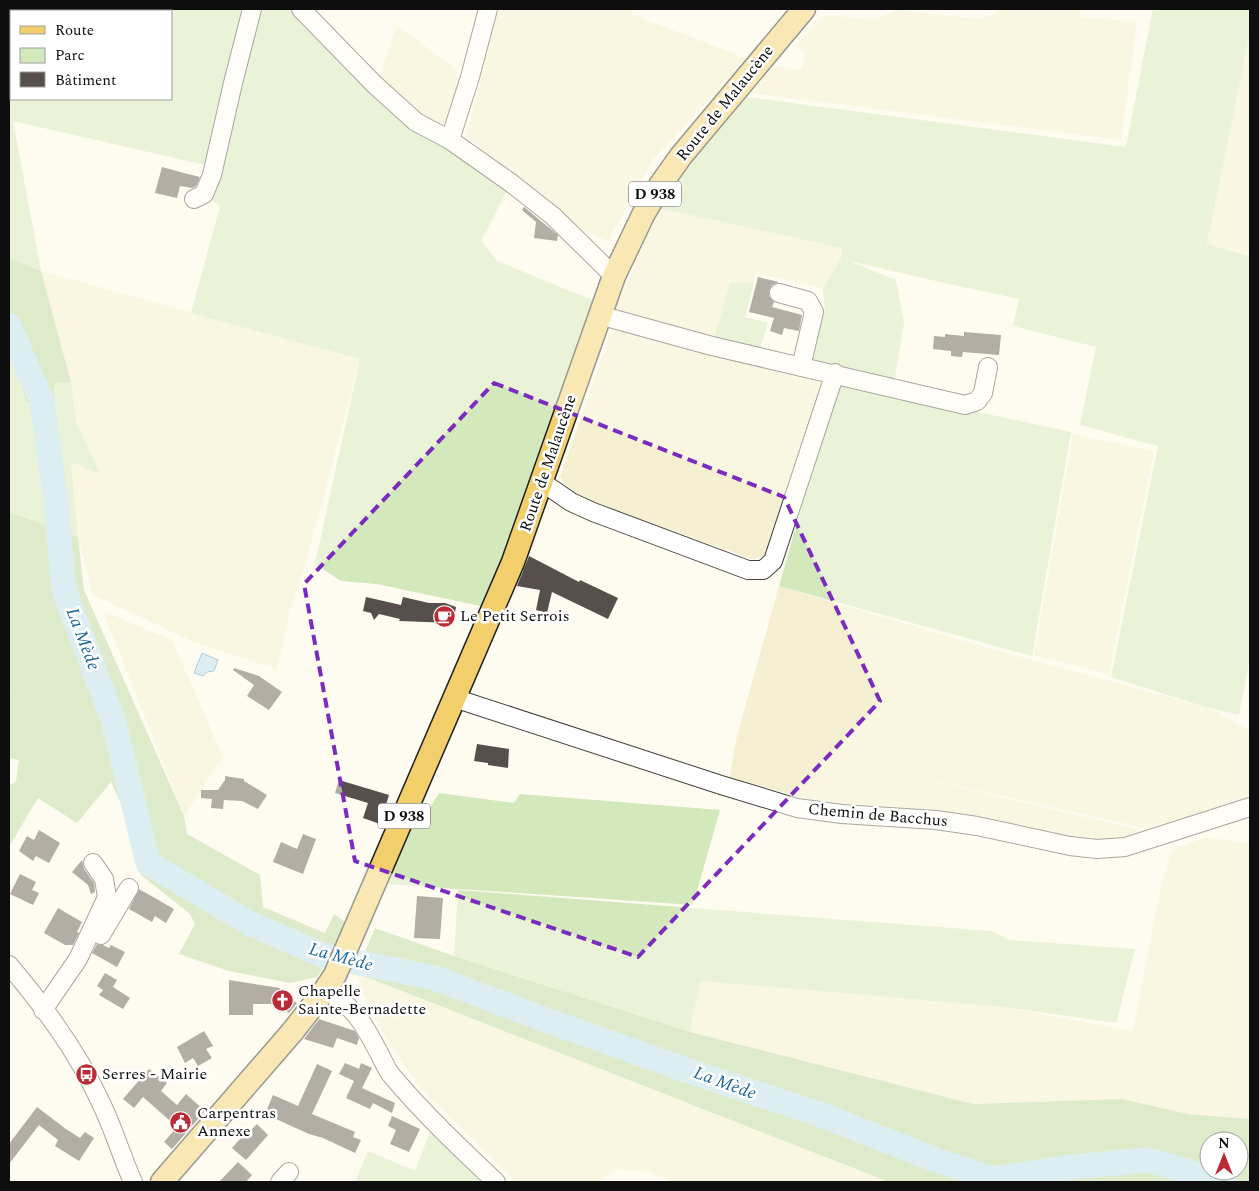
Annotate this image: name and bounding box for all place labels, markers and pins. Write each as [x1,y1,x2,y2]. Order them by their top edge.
cafe icon: Le Petit Serrois [432,604,456,628]
place label: Le Petit Serrois [460,604,570,628]
place label: Chapelle Sainte-Bernadette [298,979,426,1021]
church icon: Chapelle Sainte-Bernadette [270,988,294,1012]
bus stop icon: Serres - Mairie [74,1062,98,1086]
place label: Serres - Mairie [102,1062,207,1086]
place label: Carpentras Annexe [197,1101,276,1143]
public building icon: Carpentras Annexe [169,1110,193,1134]

